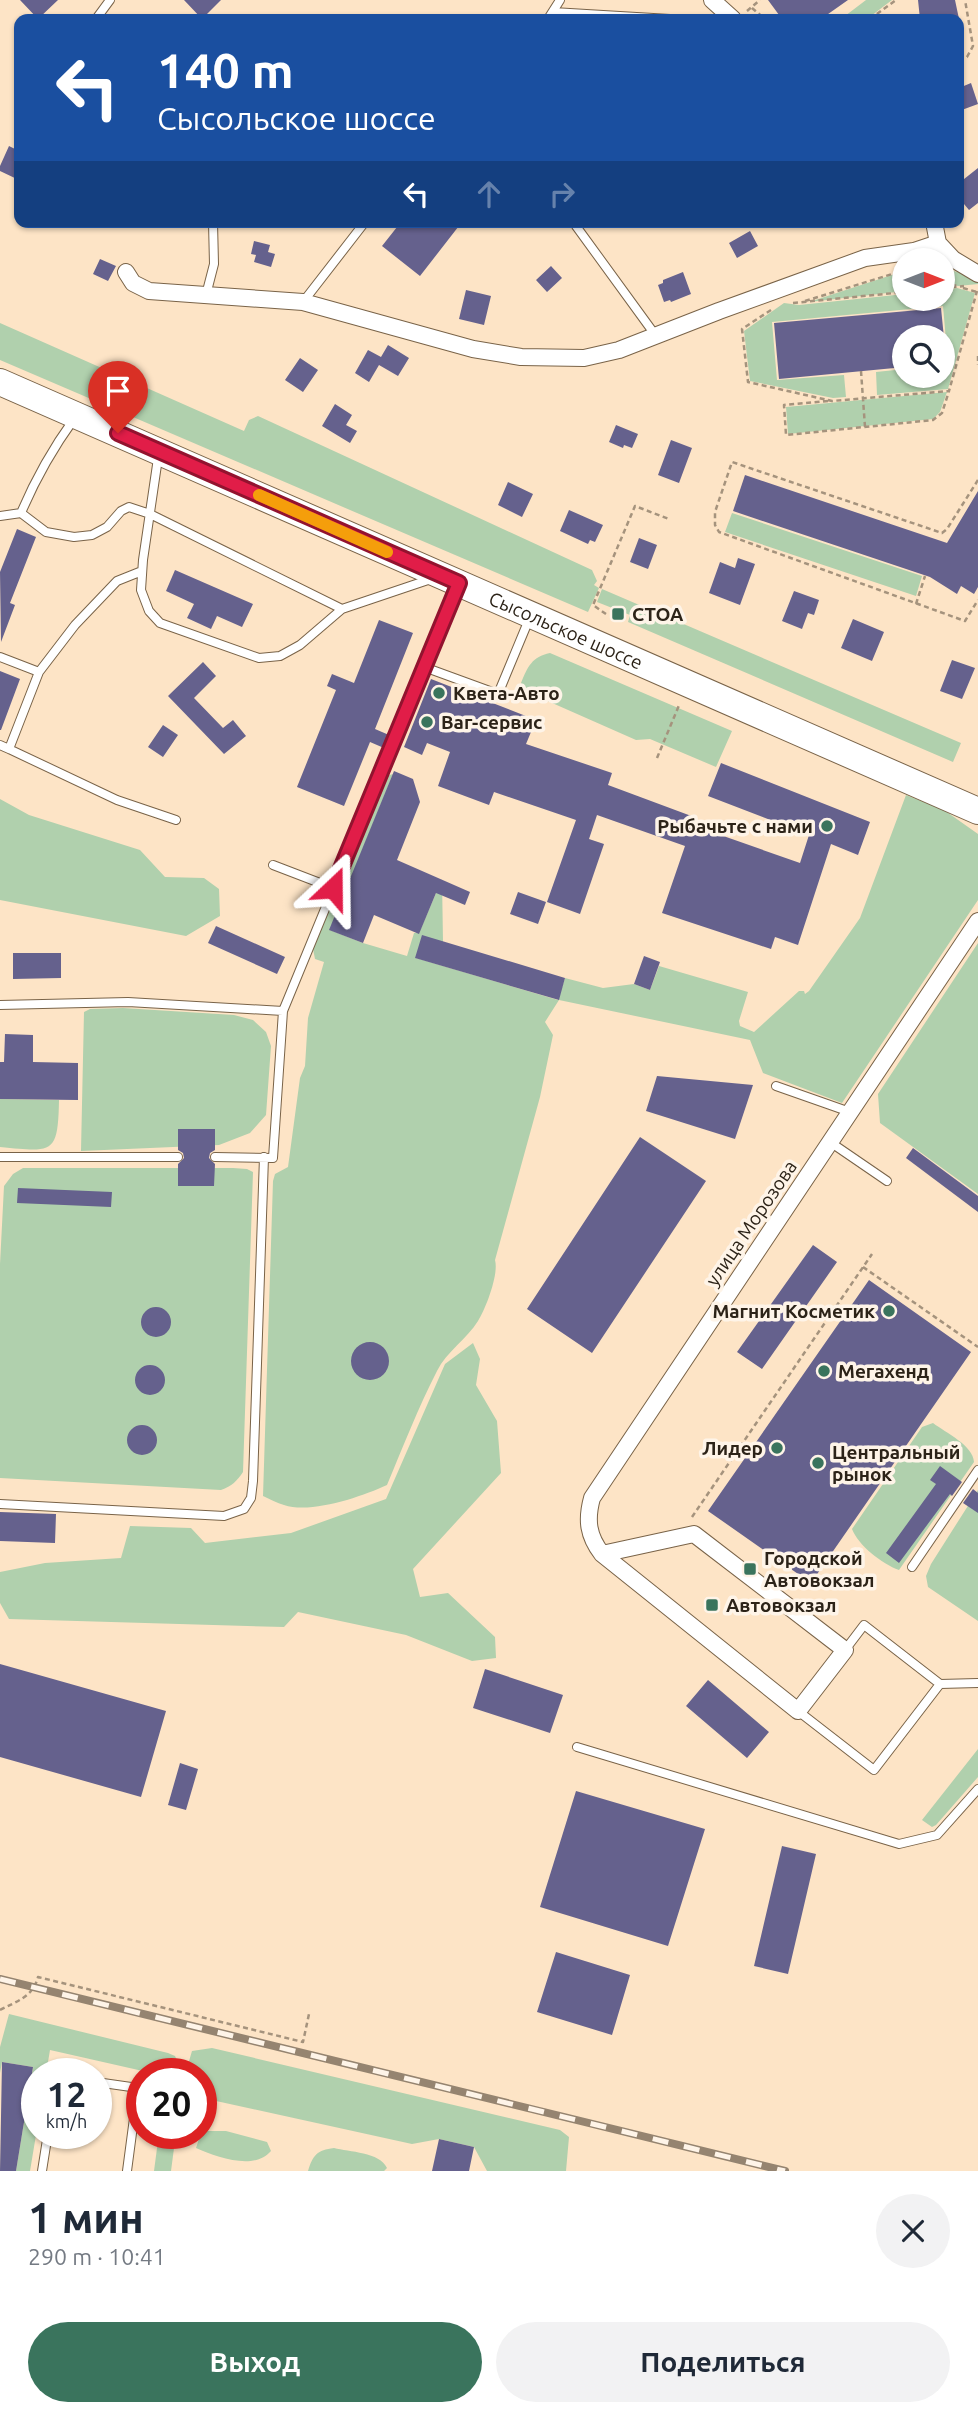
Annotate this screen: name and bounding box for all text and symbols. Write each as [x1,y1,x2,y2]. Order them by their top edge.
icon: left [42,42,133,133]
text: 140 m [157,42,294,97]
text: Сысольское шоссе [157,100,436,136]
icon: left [397,175,435,213]
icon: ahead [470,175,508,213]
icon: right [543,175,581,213]
north arrow [892,248,956,312]
map controls [892,248,955,388]
button: search [892,325,955,388]
pin [88,361,148,433]
icon: arrive [99,372,137,410]
street label: Сысольское шоссе [486,587,646,674]
place label: СТОА [632,603,684,625]
marker: СТОА [610,606,626,622]
place label: Квета-Авто [453,682,560,704]
marker: Квета-Авто [431,685,447,701]
place label: Ваг-сервис [441,711,542,733]
marker: Ваг-сервис [419,714,435,730]
place label: Рыбачьте с нами [657,815,813,837]
marker: Рыбачьте с нами [819,818,835,834]
position arrow [296,851,370,925]
street label: улица Морозова [701,1156,801,1290]
place label: Магнит Косметик [712,1300,875,1322]
marker: Магнит Косметик [881,1303,897,1319]
place label: Мегахенд [838,1360,930,1382]
marker: Мегахенд [816,1363,832,1379]
place label: Лидер [702,1437,763,1459]
marker: Лидер [769,1440,785,1456]
place label: Центральный рынок [832,1441,960,1485]
marker: Центральный рынок [810,1455,826,1471]
place label: Городской Автовокзал [764,1547,874,1591]
marker: Городской Автовокзал [742,1561,758,1577]
place label: Автовокзал [726,1594,836,1616]
marker: Автовокзал [704,1597,720,1613]
speed limit sign: 20 [126,2058,217,2149]
text: 12 [47,2074,86,2114]
text: km/h [46,2111,87,2131]
text: 1 мин [28,2194,144,2241]
button: close [876,2194,950,2268]
text: 290 m · 10:41 [28,2244,166,2269]
button: Выход [28,2322,482,2402]
button: Поделиться [496,2322,950,2402]

